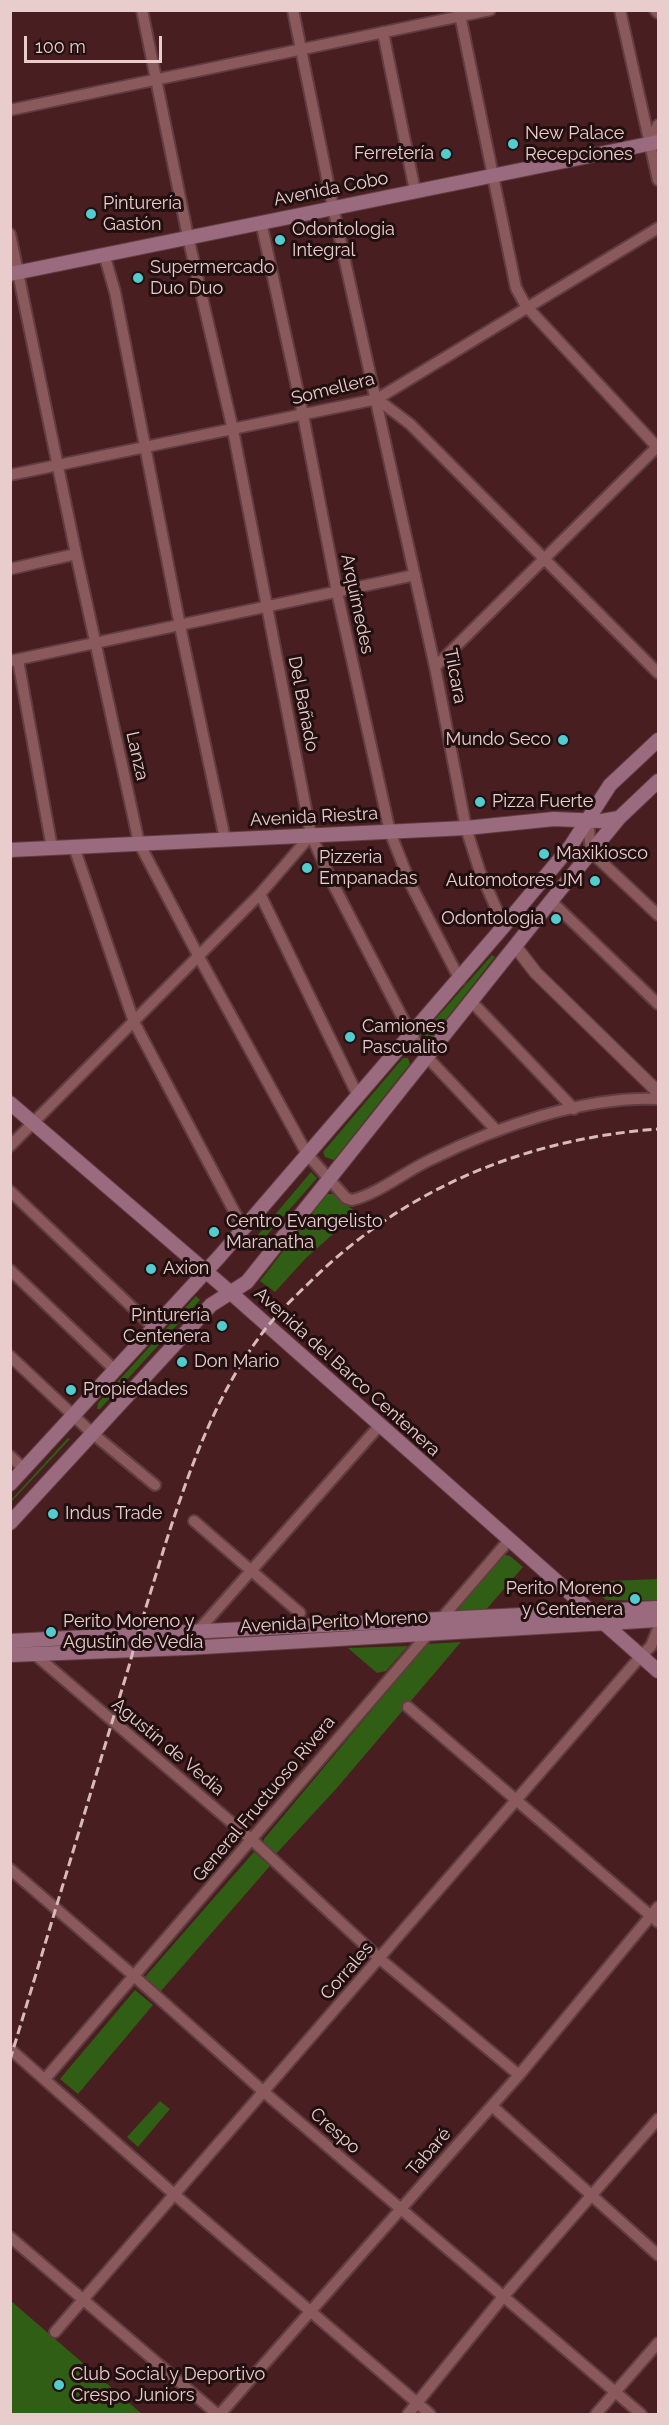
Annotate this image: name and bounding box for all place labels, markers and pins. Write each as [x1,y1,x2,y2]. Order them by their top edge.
place label: New Palace Recepciones [525,123,633,166]
marker: New Palace Recepciones [506,137,520,151]
place label: Ferretería [354,143,434,165]
marker: Ferretería [439,147,453,161]
place label: Pinturería Gastón [103,193,182,236]
marker: Pinturería Gastón [84,207,98,221]
place label: Odontologia Integral [292,219,395,262]
marker: Odontologia Integral [273,233,287,247]
place label: Supermercado Duo Duo [150,257,274,300]
marker: Supermercado Duo Duo [131,271,145,285]
place label: Mundo Seco [446,729,551,751]
marker: Mundo Seco [556,733,570,747]
place label: Pizza Fuerte [492,791,593,813]
marker: Pizza Fuerte [473,795,487,809]
place label: Maxikiosco [556,843,648,865]
place label: Pizzeria Empanadas [319,847,417,890]
marker: Maxikiosco [537,847,551,861]
marker: Pizzeria Empanadas [300,861,314,875]
place label: Automotores JM [446,870,583,892]
marker: Automotores JM [588,874,602,888]
place label: Odontologia [441,908,544,930]
marker: Odontologia [549,912,563,926]
place label: Camiones Pascualito [362,1016,447,1058]
marker: Camiones Pascualito [343,1030,357,1044]
place label: Centro Evangelisto Maranatha [226,1211,383,1254]
marker: Centro Evangelisto Maranatha [207,1225,221,1239]
place label: Axion [163,1258,209,1280]
marker: Axion [144,1262,158,1276]
place label: Pinturería Centenera [123,1305,210,1348]
marker: Pinturería Centenera [215,1319,229,1333]
place label: Don Mario [194,1351,279,1373]
marker: Don Mario [175,1355,189,1369]
place label: Propiedades [83,1379,188,1401]
marker: Propiedades [64,1383,78,1397]
place label: Indus Trade [65,1503,162,1525]
marker: Indus Trade [46,1507,60,1521]
place label: Perito Moreno y Centenera [506,1578,623,1620]
marker: Perito Moreno y Centenera [628,1592,642,1606]
place label: Perito Moreno y Agustín de Vedía [63,1611,203,1654]
marker: Perito Moreno y Agustín de Vedía [44,1625,58,1639]
place label: Club Social y Deportivo Crespo Juniors [71,2364,265,2406]
marker: Club Social y Deportivo Crespo Juniors [52,2378,66,2392]

